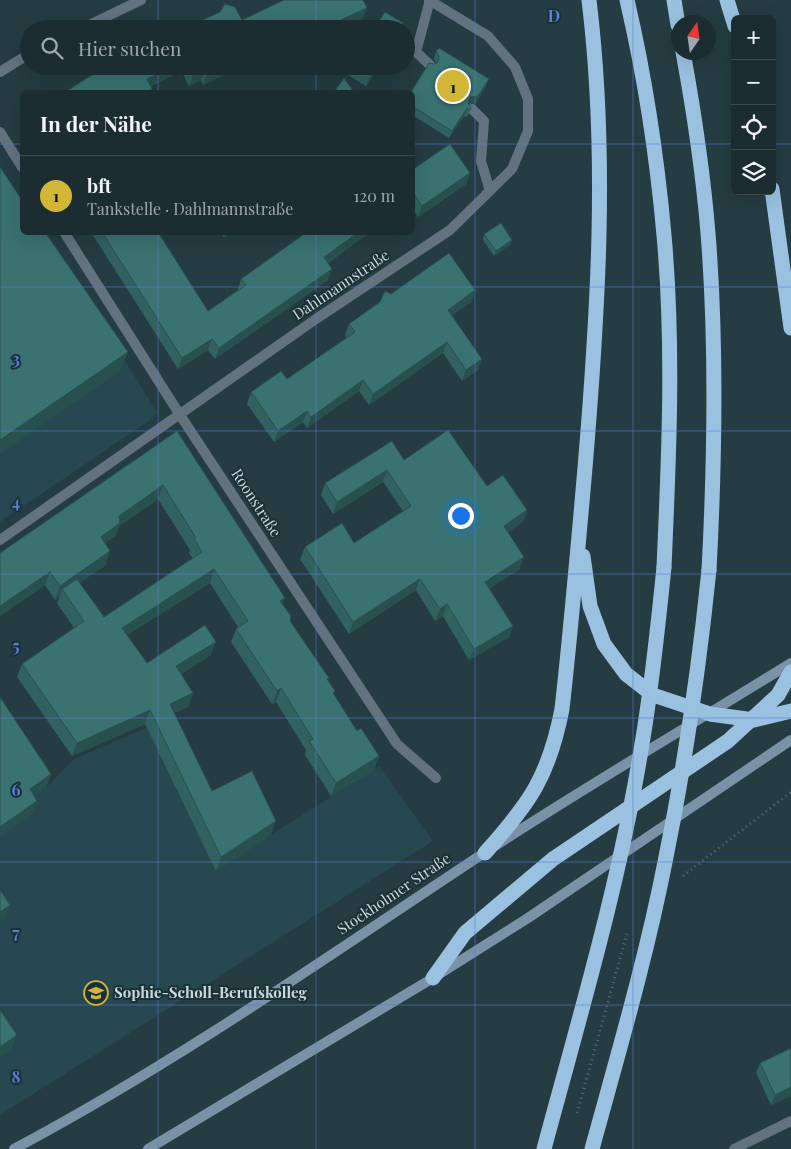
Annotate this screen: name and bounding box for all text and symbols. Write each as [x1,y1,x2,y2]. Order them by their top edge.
text: D [548,5,560,26]
north arrow [671,15,716,60]
map controls [731,15,776,195]
button: + [731,15,776,60]
search box [20,20,415,75]
icon: search [38,34,66,62]
text: Hier suchen [78,35,181,61]
button: − [731,60,776,105]
pin: 1 [437,67,469,105]
button: locate [731,105,776,150]
text: In der Nähe [40,109,152,137]
button: layers [731,150,776,195]
text: bft [87,172,112,198]
text: 1 [53,185,59,206]
text: 120 m [354,185,395,206]
text: Tankstelle · Dahlmannstraße [87,198,293,219]
street label: Dahlmannstraße [288,244,393,324]
text: 3 [12,348,20,369]
street label: Roonstraße [227,464,286,540]
text: 4 [12,491,20,512]
your location [448,503,474,529]
text: 5 [12,635,20,656]
text: 6 [12,779,21,800]
street label: Stockholmer Straße [333,848,454,939]
text: 7 [12,922,20,943]
school or university icon: Sophie-Scholl-Berufskolleg [83,980,109,1006]
place label: Sophie-Scholl-Berufskolleg [114,982,307,1002]
text: 8 [12,1066,21,1087]

